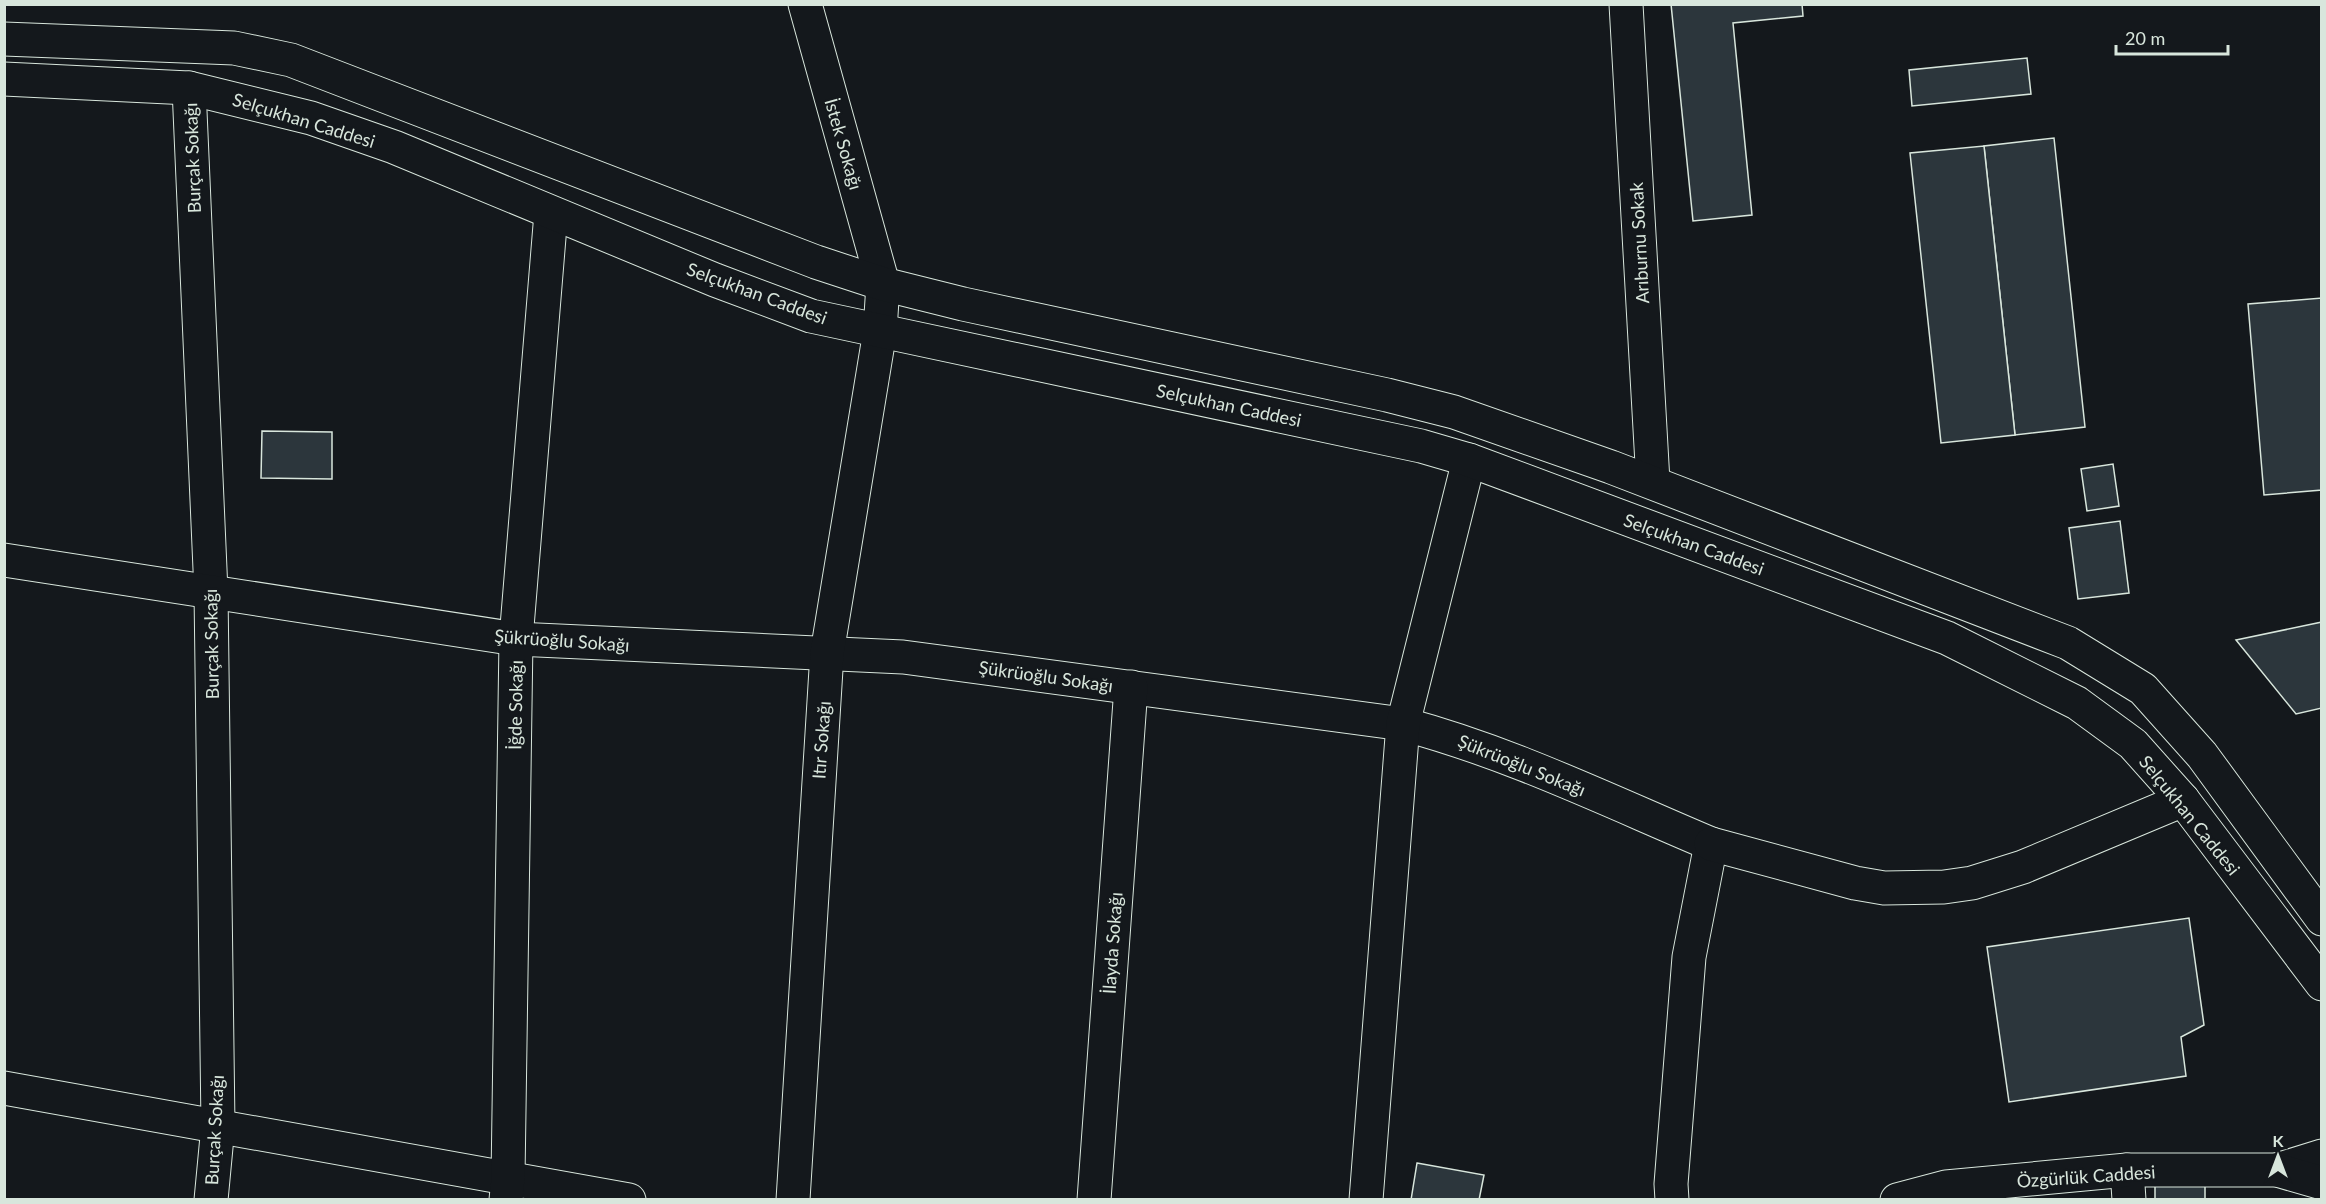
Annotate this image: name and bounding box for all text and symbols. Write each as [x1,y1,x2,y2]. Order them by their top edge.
scale bar [2116,18,2228,56]
text: 20 m [2125,27,2165,49]
street label: Selçukhan Caddesi [230,88,378,152]
street label: İstek Sokağı [820,96,868,192]
street label: Burçak Sokağı [179,102,205,214]
street label: Arıburnu Sokak [1625,181,1653,304]
street label: Selçukhan Caddesi [684,257,830,329]
street label: Selçukhan Caddesi [1155,379,1303,431]
street label: Selçukhan Caddesi [1621,508,1767,580]
street label: Burçak Sokağı [199,588,223,700]
street label: Şükrüoğlu Sokağı [494,624,630,656]
street label: Şükrüoğlu Sokağı [977,656,1115,696]
street label: İğde Sokağı [503,660,527,750]
street label: Itır Sokağı [807,700,835,780]
street label: Şükrüoğlu Sokağı [1455,729,1589,801]
street label: Selçukhan Caddesi [2135,751,2245,879]
street label: İlayda Sokağı [1097,891,1127,995]
street label: Burçak Sokağı [200,1074,228,1186]
north arrow [2248,1126,2308,1186]
text: K [2273,1131,2285,1150]
street label: Özgürlük Caddesi [2016,1160,2156,1192]

